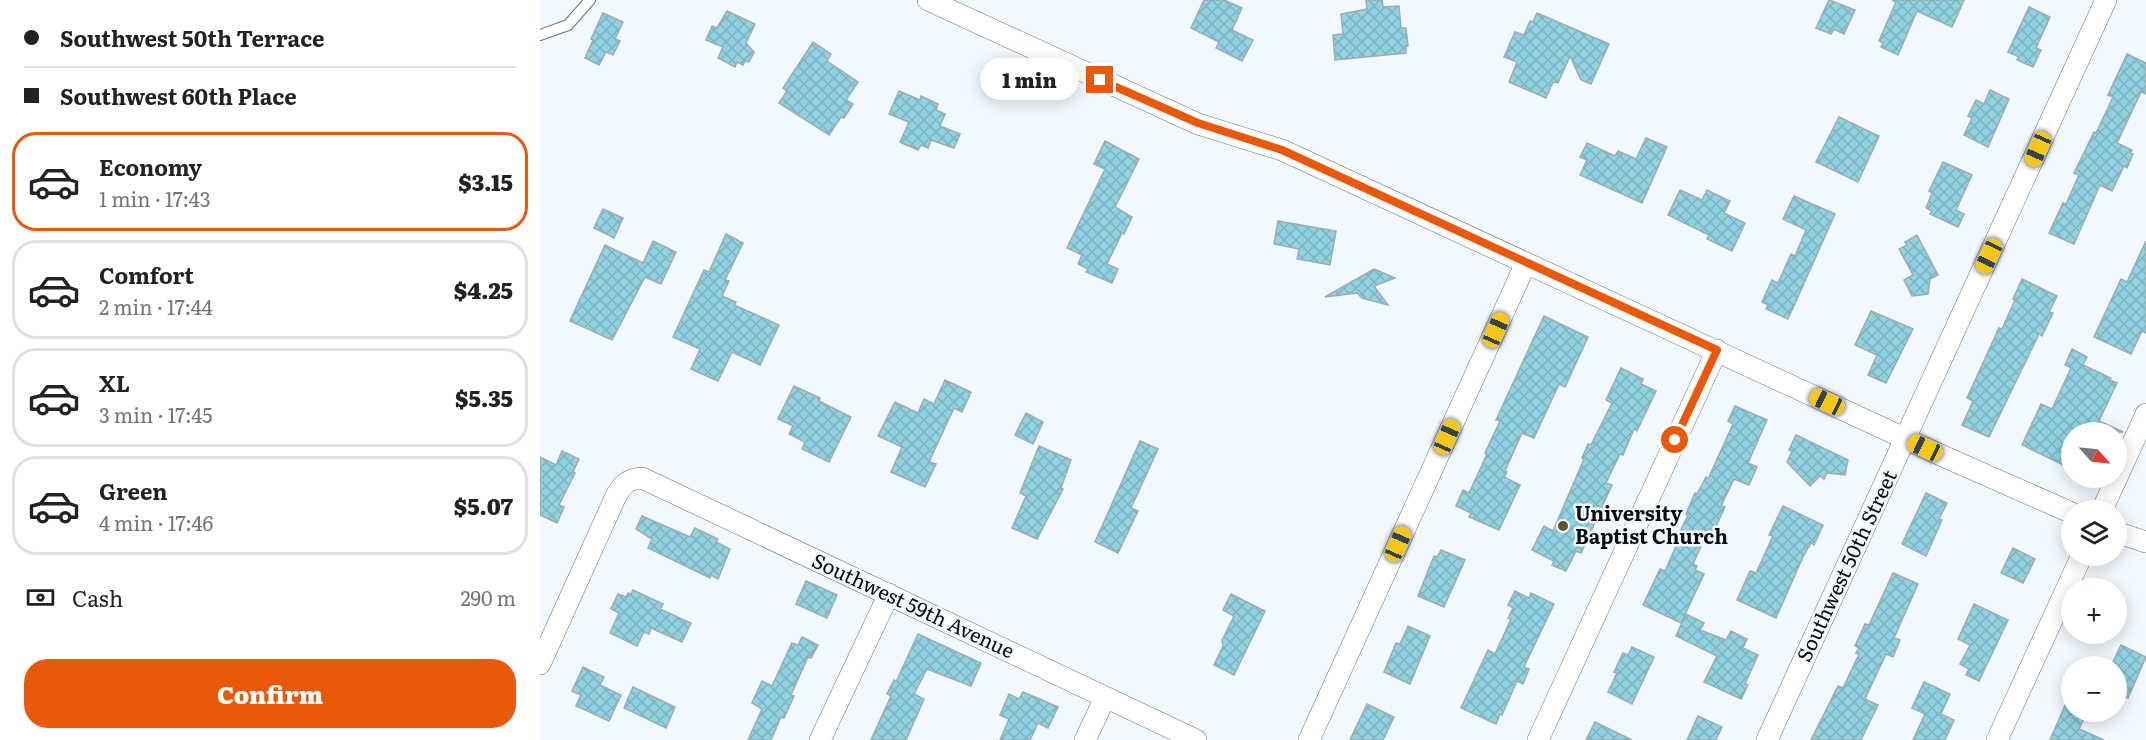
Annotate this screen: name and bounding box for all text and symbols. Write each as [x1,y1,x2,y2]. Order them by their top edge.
text: Southwest 50th Terrace [60,21,325,54]
callout: 1 min [980,59,1079,101]
text: 1 min [1002,64,1057,94]
route end [1086,66,1113,93]
text: Southwest 60th Place [60,79,297,112]
car [2022,129,2054,169]
text: Economy [99,150,202,183]
icon: car [27,155,81,209]
text: $3.15 [458,165,513,198]
text: 1 min · 17:43 [99,183,211,213]
car [1973,236,2005,276]
text: Comfort [99,258,194,291]
icon: car [27,263,81,317]
text: $4.25 [454,273,513,306]
text: 2 min · 17:44 [99,291,213,321]
car [1480,310,1512,350]
text: XL [99,366,130,399]
icon: car [27,371,81,425]
text: $5.35 [455,381,513,414]
car [1807,386,1847,418]
text: 3 min · 17:45 [99,399,213,429]
car [1431,417,1463,457]
north arrow [2061,422,2127,488]
map controls [2061,422,2127,722]
route start [1661,426,1688,453]
car [1905,432,1945,464]
street label: Southwest 50th Street [1788,464,1903,666]
text: Green [99,474,168,507]
icon: car [27,479,81,533]
text: $5.07 [454,489,513,522]
place label: University Baptist Church [1575,497,1728,550]
button: layers [2061,500,2127,566]
text: 4 min · 17:46 [99,507,213,537]
marker: University Baptist Church [1556,519,1570,533]
car [1382,524,1414,564]
street label: Southwest 59th Avenue [808,544,1020,664]
button: + [2061,578,2127,644]
icon: cash [24,581,57,614]
text: Cash [72,581,123,614]
text: 290 m [460,582,516,612]
button: − [2061,656,2127,722]
button: Confirm [24,659,516,728]

